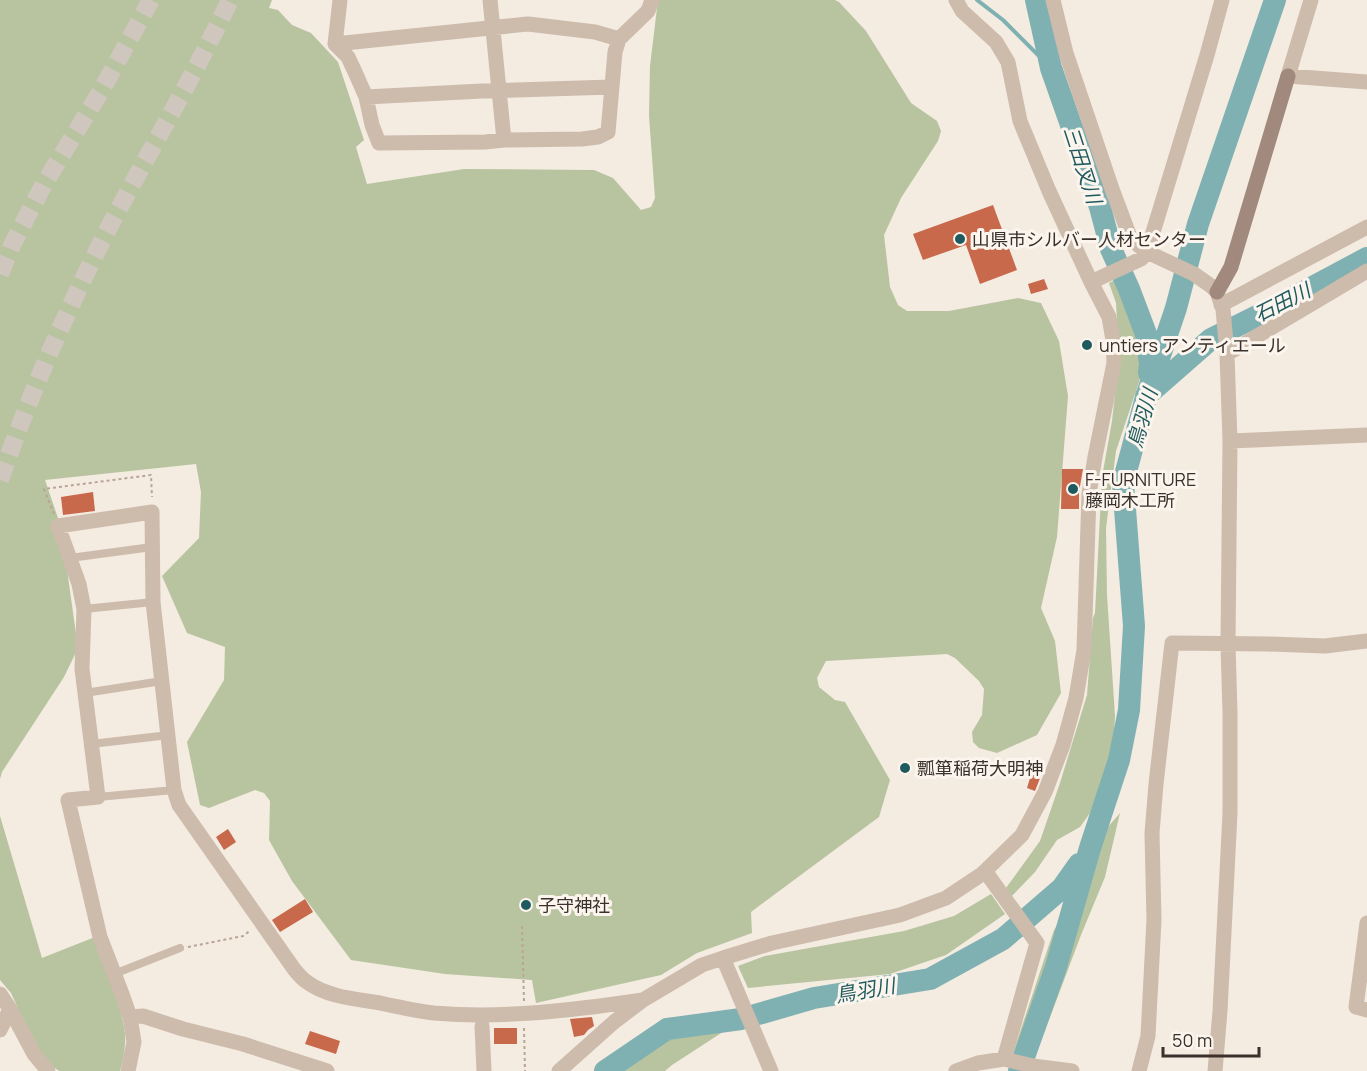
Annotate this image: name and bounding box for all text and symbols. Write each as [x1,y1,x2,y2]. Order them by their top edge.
water label: 三田叉川 [1058,123,1109,209]
place label: 山県市シルバー人材センター [972,227,1206,251]
marker: 山県市シルバー人材センター [953,232,967,246]
water label: 石田川 [1249,275,1317,328]
place label: untiers アンティエール [1099,333,1286,357]
marker: untiers アンティエール [1080,338,1094,352]
water label: 鳥羽川 [1121,384,1164,451]
place label: F-FURNITURE 藤岡木工所 [1085,467,1196,512]
marker: F-FURNITURE 藤岡木工所 [1066,482,1080,496]
place label: 瓢箪稲荷大明神 [917,756,1043,780]
marker: 瓢箪稲荷大明神 [898,761,912,775]
place label: 子守神社 [538,893,610,917]
marker: 子守神社 [519,898,533,912]
water label: 鳥羽川 [833,971,899,1009]
scale bar [1163,1020,1259,1058]
text: 50 m [1172,1028,1212,1052]

